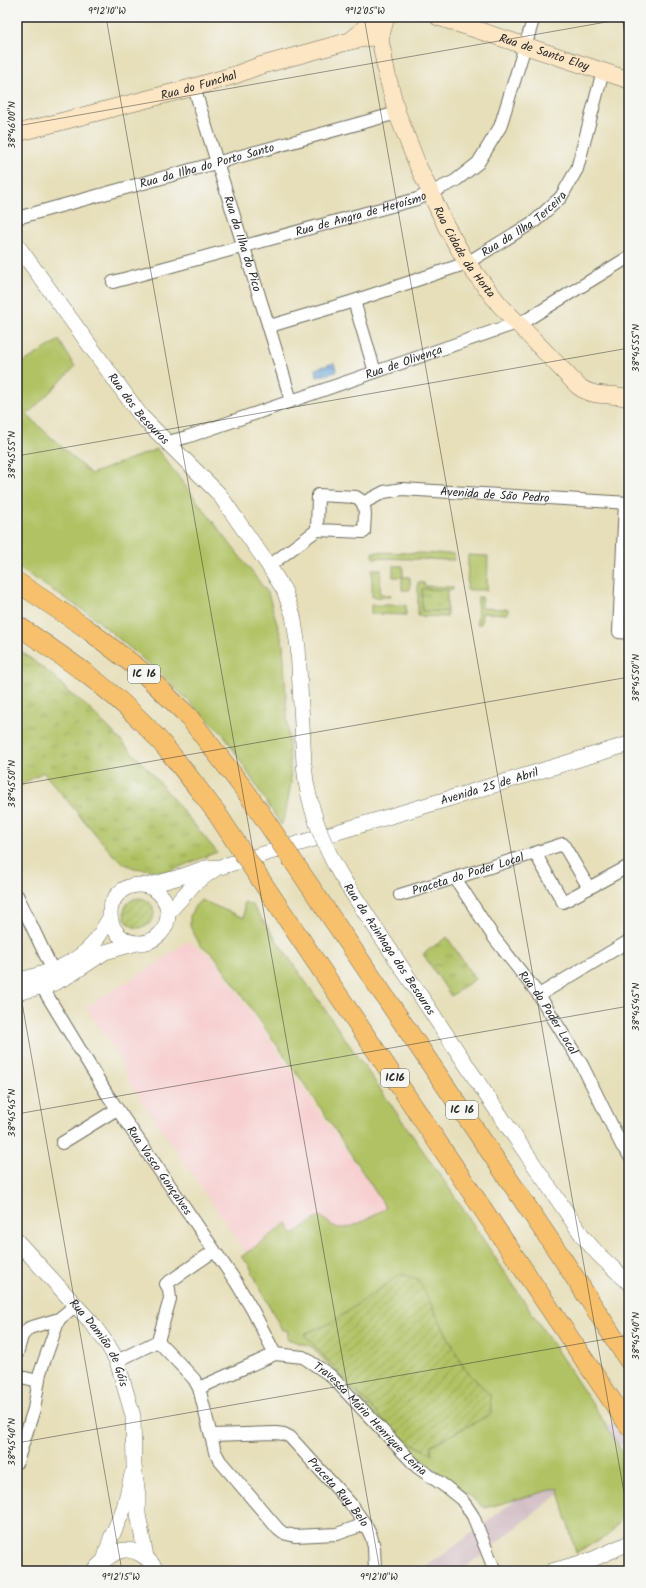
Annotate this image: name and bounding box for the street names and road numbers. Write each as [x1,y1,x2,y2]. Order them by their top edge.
street label: Rua de Santo Eloy [497,28,592,76]
street label: Rua do Funchal [159,66,240,105]
street label: Rua da Ilha do Porto Santo [137,138,276,193]
street label: Rua de Angra de Heroísmo [293,186,430,241]
street label: Rua da Ilha Terceira [477,188,572,262]
street label: Rua da Ilha do Pico [219,193,267,294]
street label: Rua Cidade da Horta [429,203,501,302]
street label: Rua de Olivença [363,340,445,384]
street label: Rua dos Besouros [103,369,174,449]
street label: Avenida de São Pedro [440,482,550,508]
road number: IC 16 [128,665,160,683]
street label: Avenida 25 de Abril [438,763,541,810]
street label: Praceta do Poder Local [409,848,526,900]
street label: Rua da Azinhaga dos Besouros [339,879,440,1019]
street label: Rua do Poder Local [514,966,583,1059]
road number: IC16 [381,1069,409,1087]
road number: IC 16 [446,1101,478,1119]
street label: Rua Vasco Gonçalves [122,1122,197,1219]
street label: Rua Damião de Góis [65,1294,133,1389]
street label: Travessa Mário Henrique Leiria [309,1357,431,1481]
street label: Praceta Ruy Belo [303,1453,374,1531]

